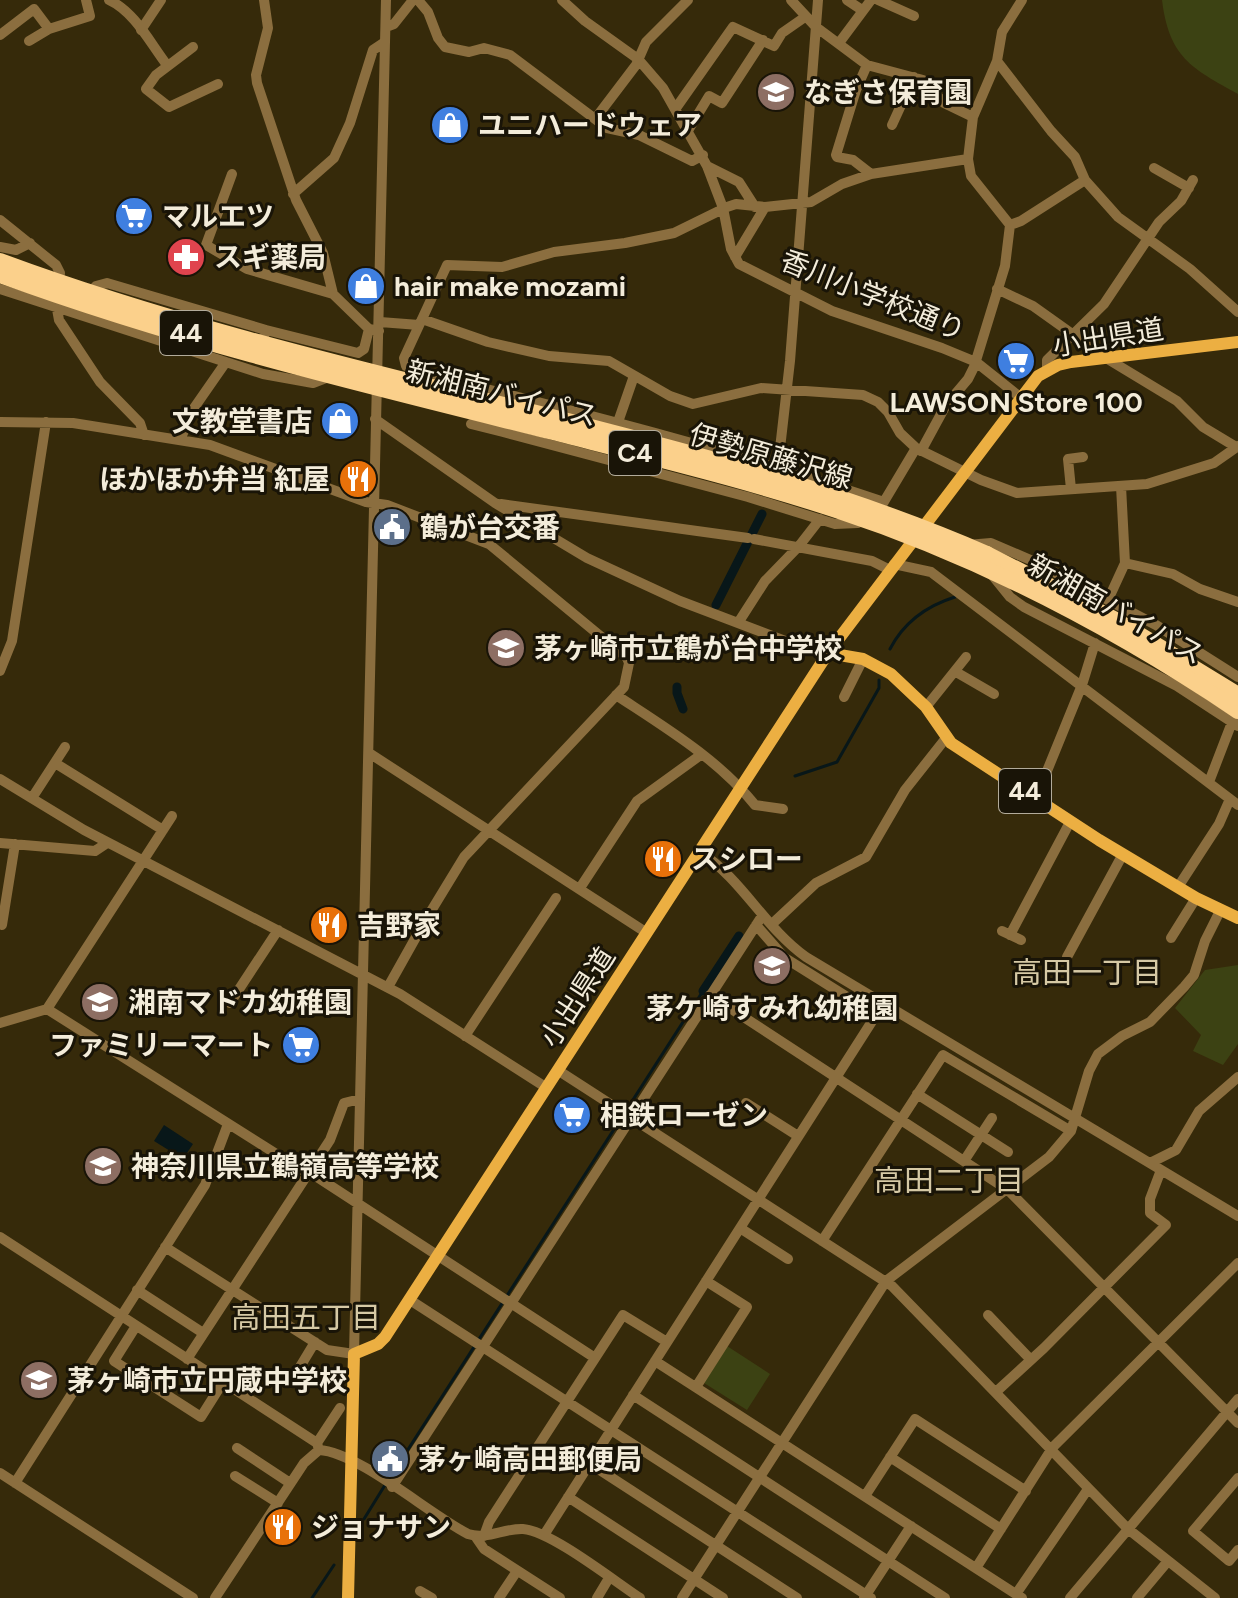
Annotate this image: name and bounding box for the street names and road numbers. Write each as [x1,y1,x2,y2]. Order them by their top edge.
street label: 香川小学校通り [776,243,970,347]
road number: 44 [160,311,212,355]
street label: 小出県道 [1050,311,1166,363]
street label: 新湘南バイパス [403,353,601,433]
street label: 伊勢原藤沢線 [686,417,856,495]
road number: C4 [609,431,661,475]
street label: 新湘南バイパス [1022,547,1210,671]
road number: 44 [999,769,1051,813]
street label: 小出県道 [532,941,622,1053]

